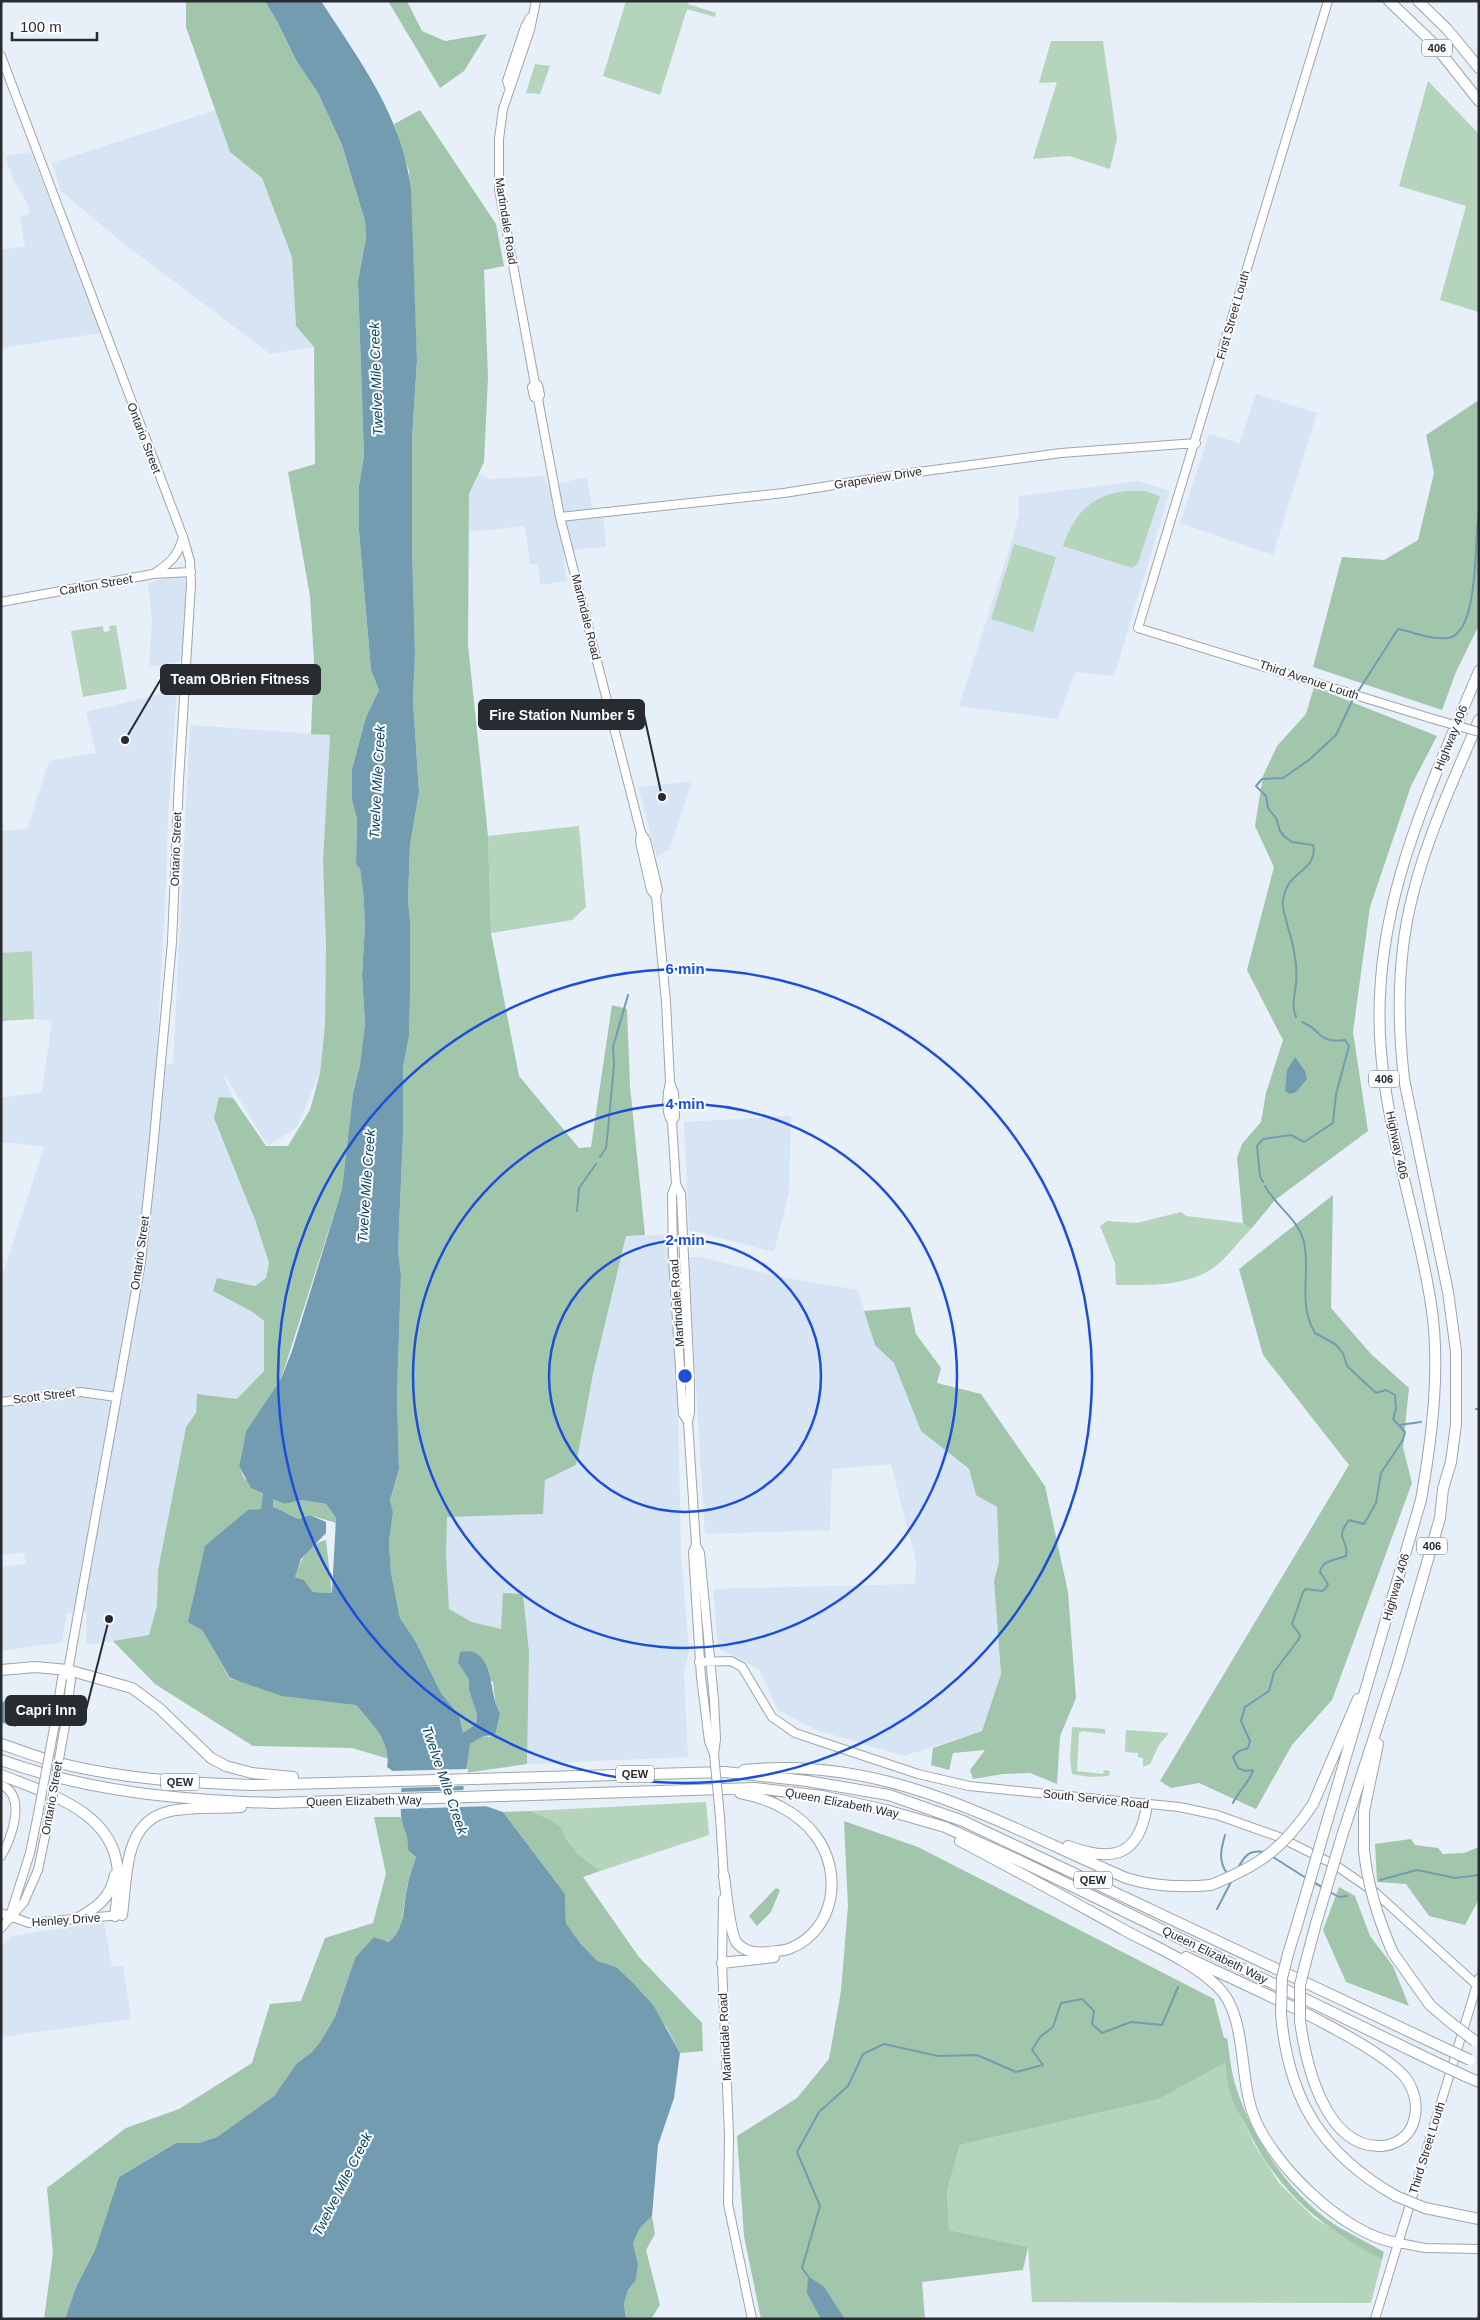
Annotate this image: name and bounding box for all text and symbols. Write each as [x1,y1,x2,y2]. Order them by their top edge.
scale bar [12,10,98,42]
text: 100 m [20,18,62,35]
road number: 406 [1422,40,1452,56]
street label: Martindale Road [492,176,520,266]
street label: First Street Louth [1214,269,1252,361]
water label: Twelve Mile Creek [366,321,386,436]
street label: Ontario Street [124,401,164,476]
street label: Grapeview Drive [833,464,923,492]
street label: Carlton Street [58,572,134,598]
street label: Martindale Road [569,573,603,661]
street label: Third Avenue Louth [1257,657,1361,703]
callout: Team OBrien Fitness [161,665,320,694]
text: Team OBrien Fitness [170,671,310,687]
callout: Fire Station Number 5 [479,700,644,729]
street label: Highway 406 [1432,703,1471,773]
text: Fire Station Number 5 [489,707,635,723]
water label: Twelve Mile Creek [366,724,388,839]
street label: Ontario Street [168,811,184,887]
text: 6 min [665,960,705,977]
road number: 406 [1369,1070,1399,1088]
text: 4 min [665,1095,705,1112]
street label: Highway 406 [1383,1110,1411,1181]
water label: Twelve Mile Creek [354,1128,378,1243]
street label: Ontario Street [128,1214,152,1291]
text: 2 min [665,1231,705,1248]
street label: Martindale Road [667,1259,687,1347]
centre of rings [676,1367,694,1385]
street label: Scott Street [12,1385,77,1407]
road number: 406 [1417,1538,1447,1554]
street label: Highway 406 [1380,1551,1412,1622]
callout: Capri Inn [6,1696,86,1725]
text: Capri Inn [16,1702,76,1718]
water label: Twelve Mile Creek [419,1723,471,1837]
street label: Ontario Street [39,1759,65,1836]
road number: QEW [616,1766,654,1782]
road number: QEW [161,1774,199,1790]
street label: Queen Elizabeth Way [784,1785,900,1821]
street label: South Service Road [1042,1786,1150,1812]
street label: Queen Elizabeth Way [306,1793,422,1809]
road number: QEW [1074,1872,1112,1888]
street label: Henley Drive [31,1911,101,1929]
street label: Queen Elizabeth Way [1160,1923,1270,1987]
street label: Martindale Road [716,1993,734,2081]
street label: Third Street Louth [1406,2100,1448,2196]
water label: Twelve Mile Creek [309,2129,375,2238]

